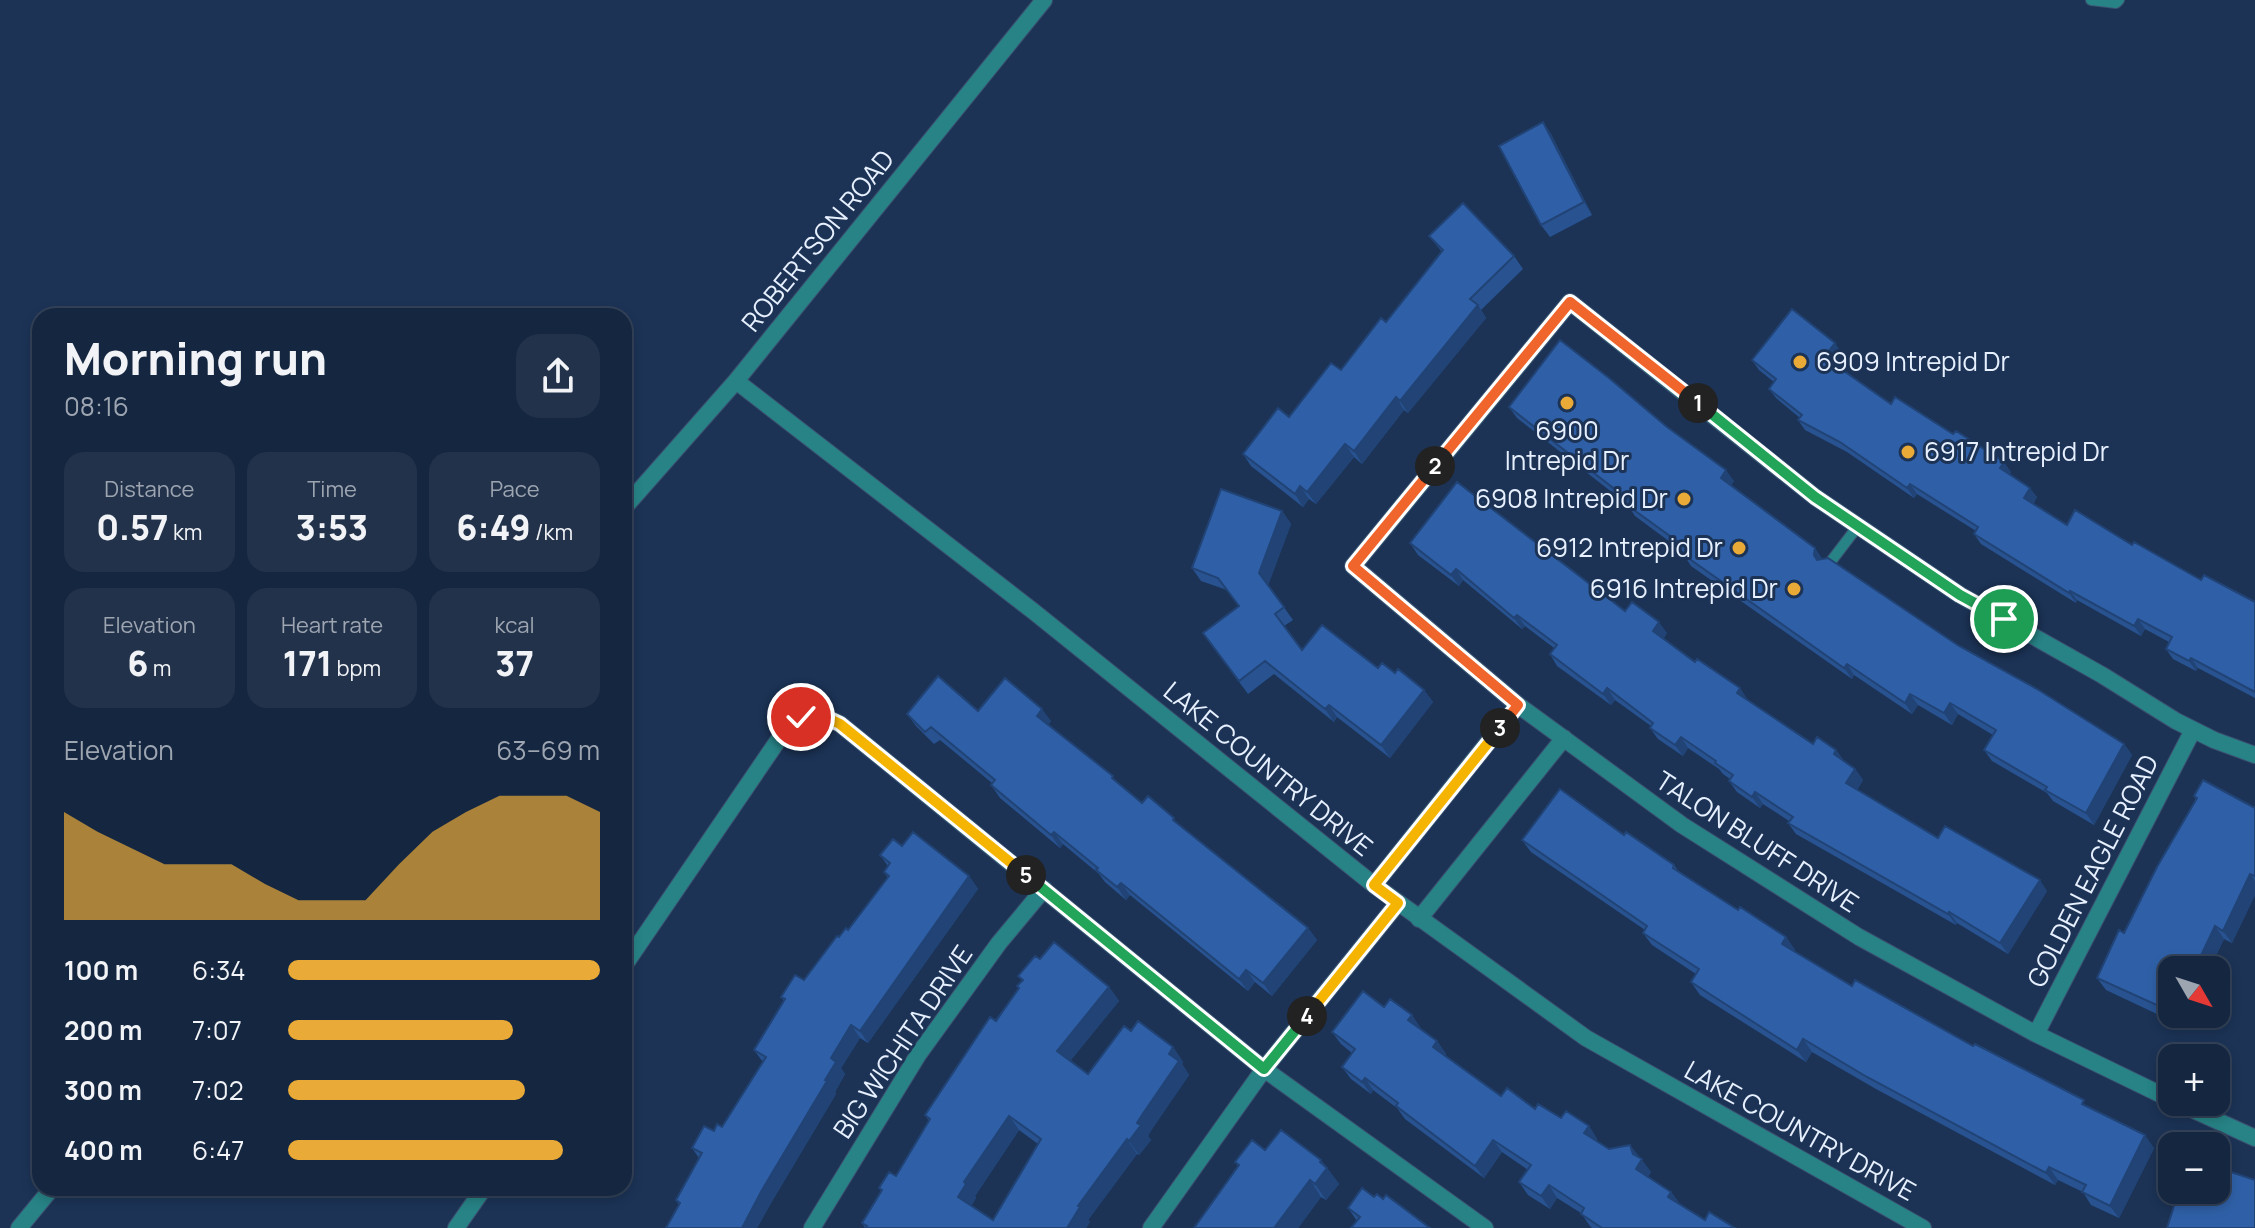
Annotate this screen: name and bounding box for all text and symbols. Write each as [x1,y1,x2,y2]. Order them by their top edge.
street label: ROBERTSON ROAD [733,142,902,339]
text: Morning run [64,328,327,388]
button: share [516,334,600,418]
place label: 6909 Intrepid Dr [1816,343,2010,379]
marker: 6909 Intrepid Dr [1791,353,1809,371]
pin: 1 [1678,383,1718,423]
text: 08:16 [64,388,129,424]
text: 1 [1693,388,1703,418]
marker: 6900 Intrepid Dr [1558,394,1576,412]
place label: 6900 Intrepid Dr [1505,412,1629,478]
place label: 6917 Intrepid Dr [1924,433,2109,469]
marker: 6917 Intrepid Dr [1899,443,1917,461]
pin: 2 [1415,446,1455,486]
text: 2 [1428,451,1442,481]
text: Distance [104,474,194,504]
text: Time [307,474,357,504]
text: Pace [490,474,540,504]
place label: 6908 Intrepid Dr [1475,480,1668,516]
marker: 6908 Intrepid Dr [1675,490,1693,508]
text: 0.57 [96,504,169,550]
text: 3:53 [296,504,368,550]
text: 6:49 [456,504,531,550]
text: km [169,517,202,547]
text: /km [531,517,573,547]
place label: 6912 Intrepid Dr [1536,529,1723,565]
marker: 6912 Intrepid Dr [1730,539,1748,557]
place label: 6916 Intrepid Dr [1590,570,1778,606]
marker: 6916 Intrepid Dr [1785,580,1803,598]
pin [1970,585,2038,653]
icon: arrive [1982,597,2026,641]
text: Elevation [103,610,196,640]
text: Heart rate [281,610,383,640]
text: kcal [495,610,535,640]
text: 6 [127,640,148,686]
text: 171 [283,640,332,686]
text: 37 [495,640,534,686]
text: m [148,653,171,683]
text: bpm [332,653,381,683]
street label: LAKE COUNTRY DRIVE [1157,673,1381,864]
pin [767,683,835,751]
icon: check [779,695,823,739]
pin: 3 [1480,708,1520,748]
text: 3 [1494,713,1506,743]
text: Elevation [64,732,174,768]
text: 63–69 m [496,732,600,768]
street label: GOLDEN EAGLE ROAD [2018,748,2166,993]
street label: TALON BLUFF DRIVE [1649,762,1866,920]
pin: 5 [1006,855,1046,895]
text: 5 [1020,860,1032,890]
street label: BIG WICHITA DRIVE [824,938,980,1145]
text: 100 m [64,952,138,988]
text: 6:34 [192,952,246,988]
north arrow [2158,956,2230,1028]
map controls [2158,956,2230,1204]
pin: 4 [1287,996,1327,1036]
text: 4 [1300,1001,1314,1031]
text: 200 m [64,1012,142,1048]
text: 7:07 [192,1012,242,1048]
button: + [2158,1044,2230,1116]
street label: LAKE COUNTRY DRIVE [1678,1052,1923,1209]
text: 300 m [64,1072,142,1108]
text: 7:02 [192,1072,244,1108]
text: 400 m [64,1132,143,1168]
text: 6:47 [192,1132,244,1168]
button: − [2158,1132,2230,1204]

